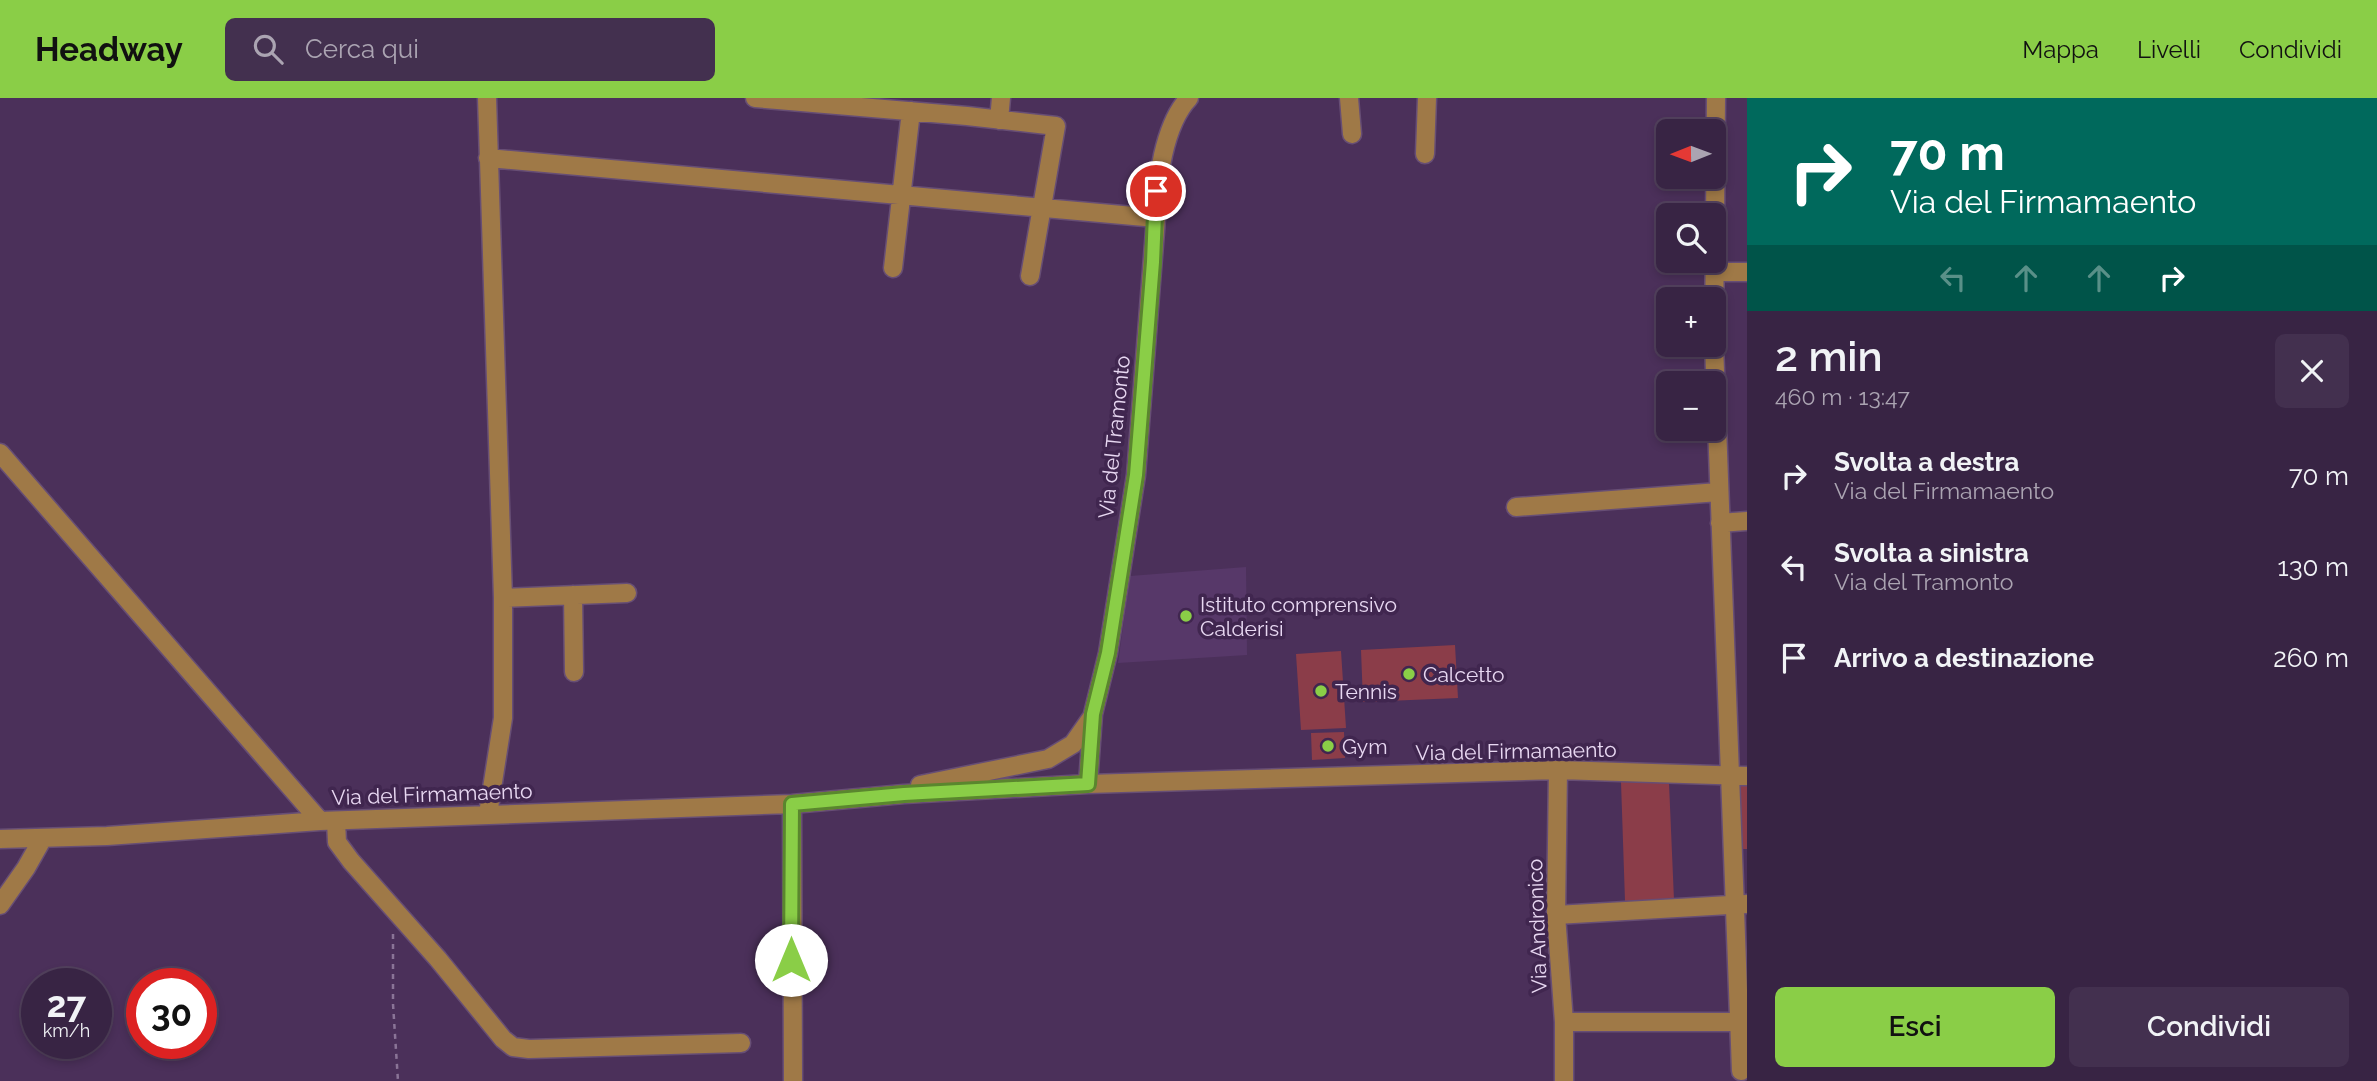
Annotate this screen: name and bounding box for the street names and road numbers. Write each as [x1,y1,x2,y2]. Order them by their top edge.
street label: Via del Tramonto [1093,354,1135,520]
street label: Via del Firmamaento [1415,737,1617,765]
street label: Via del Firmamaento [331,778,533,810]
street label: Via Andronico [1522,858,1552,994]

